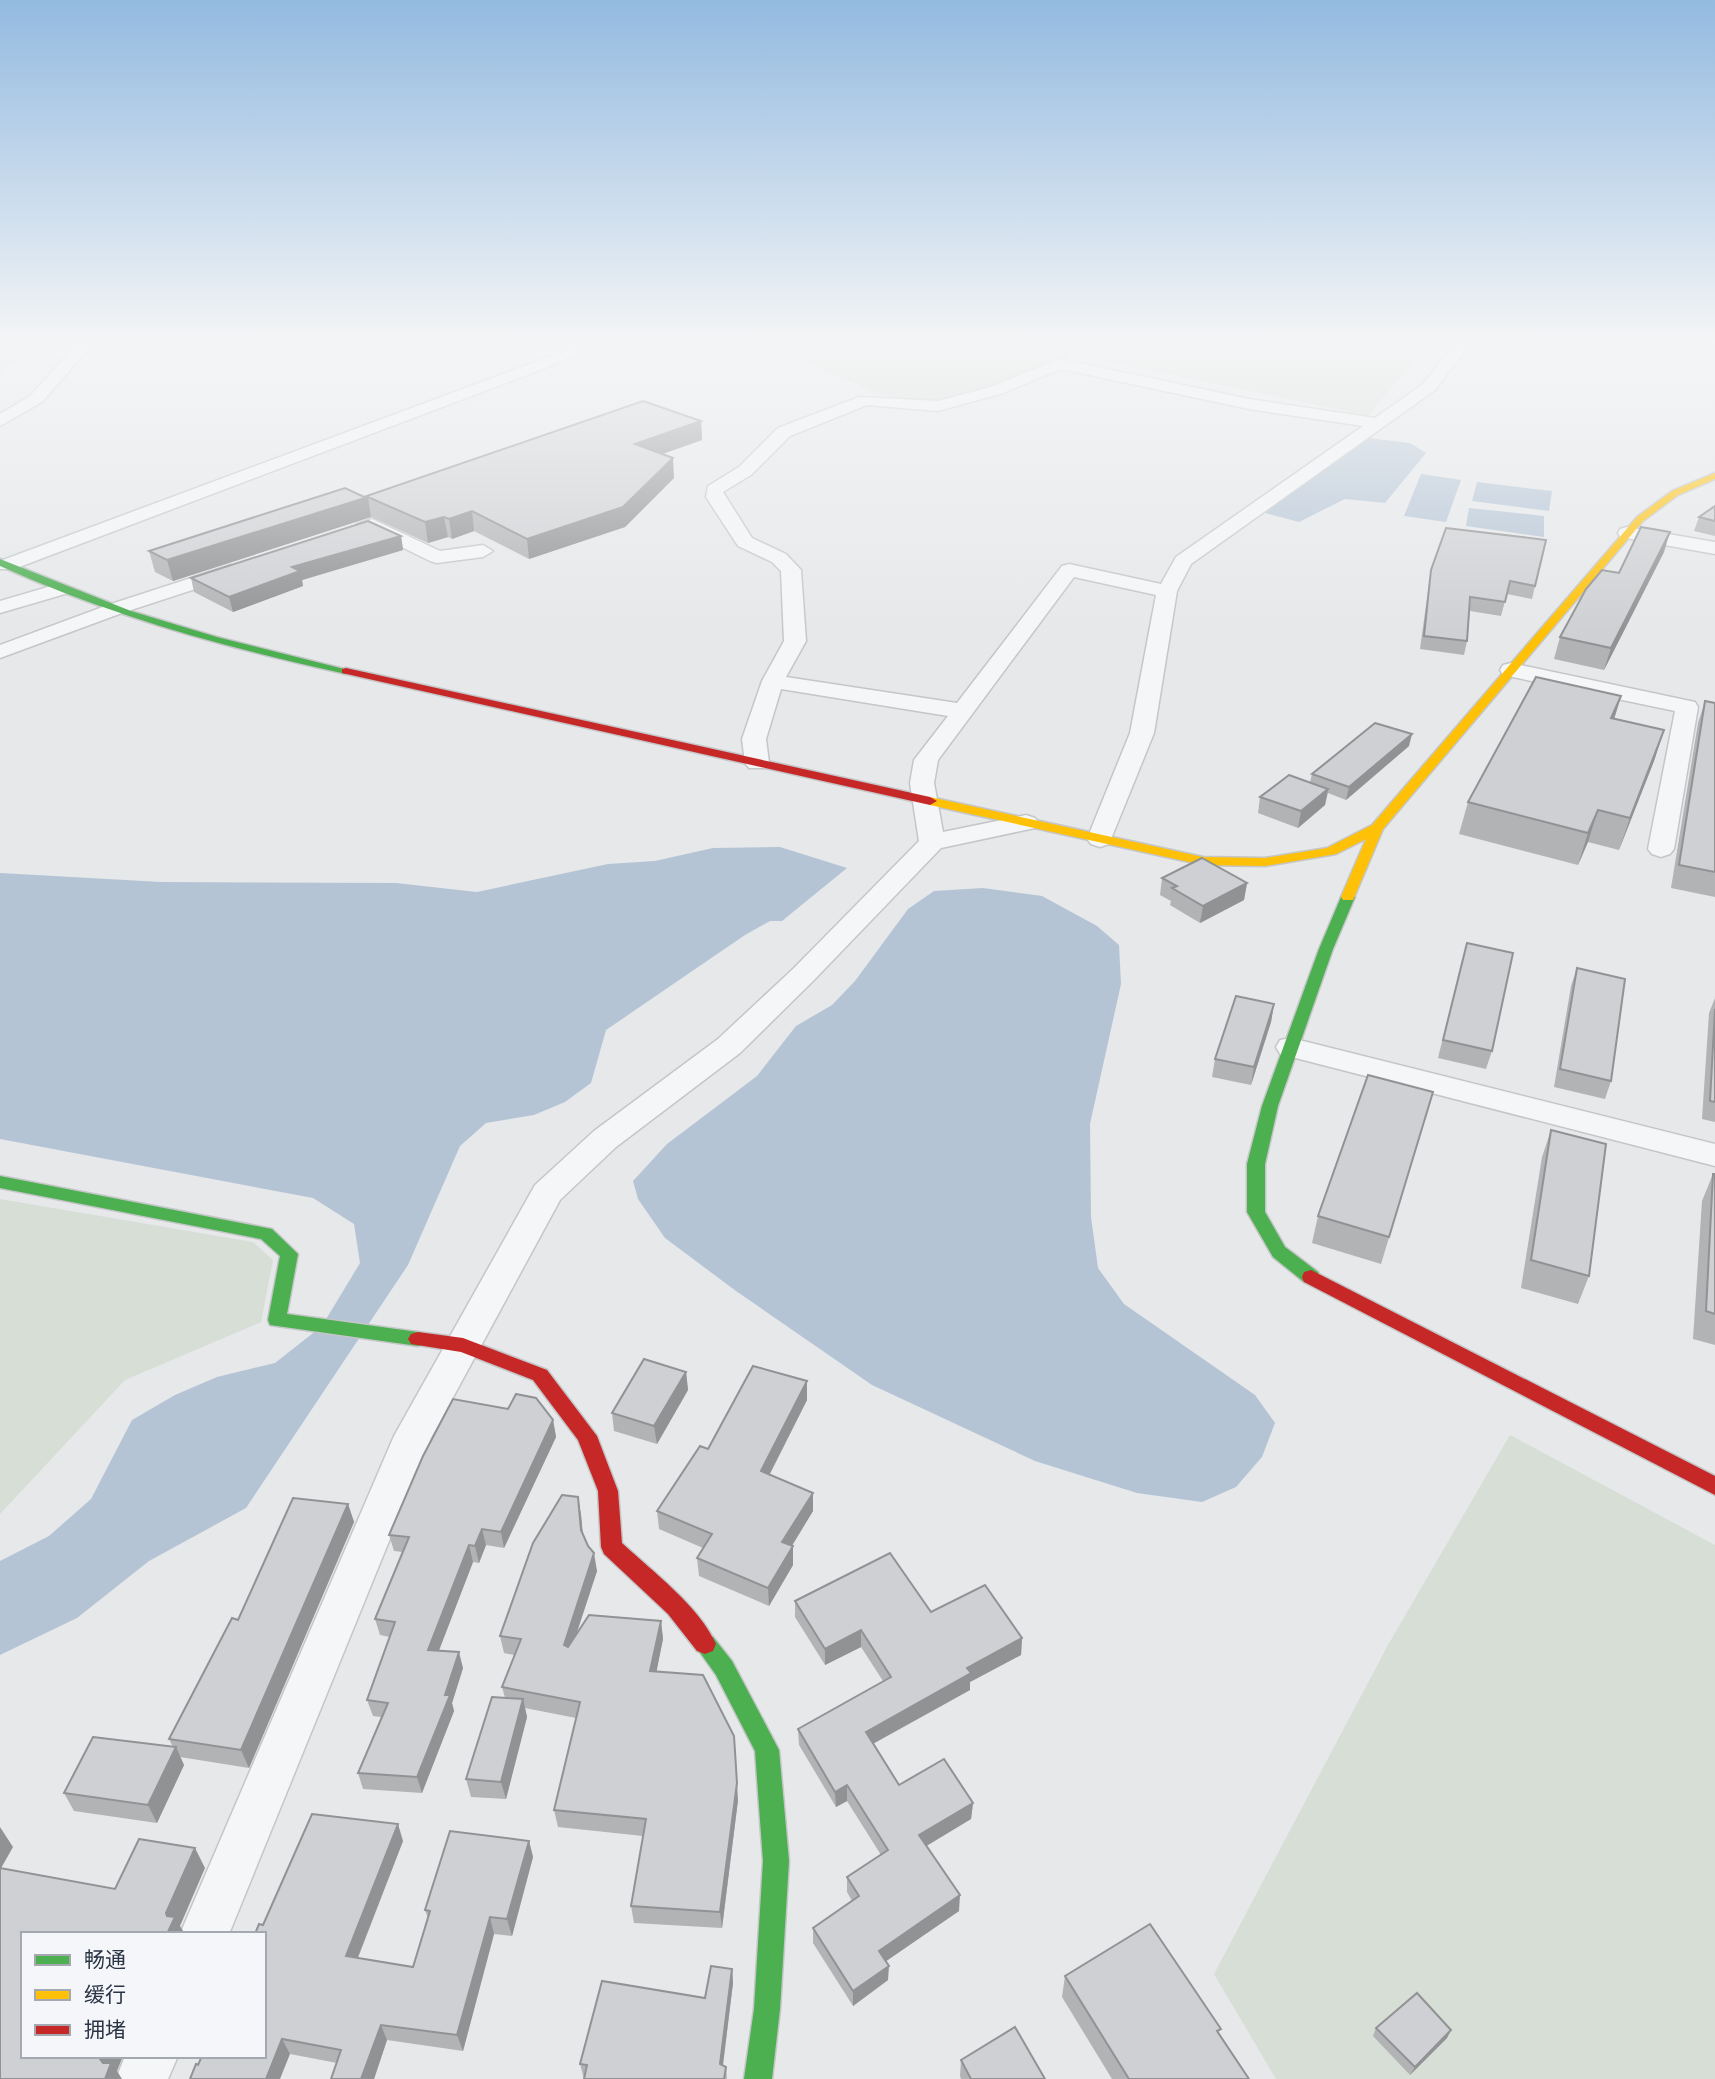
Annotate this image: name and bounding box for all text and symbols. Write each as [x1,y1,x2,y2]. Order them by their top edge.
legend [21,1932,266,2058]
text: 畅通 [84,1946,126,1972]
text: 缓行 [84,1981,126,2007]
text: 拥堵 [84,2016,126,2042]

